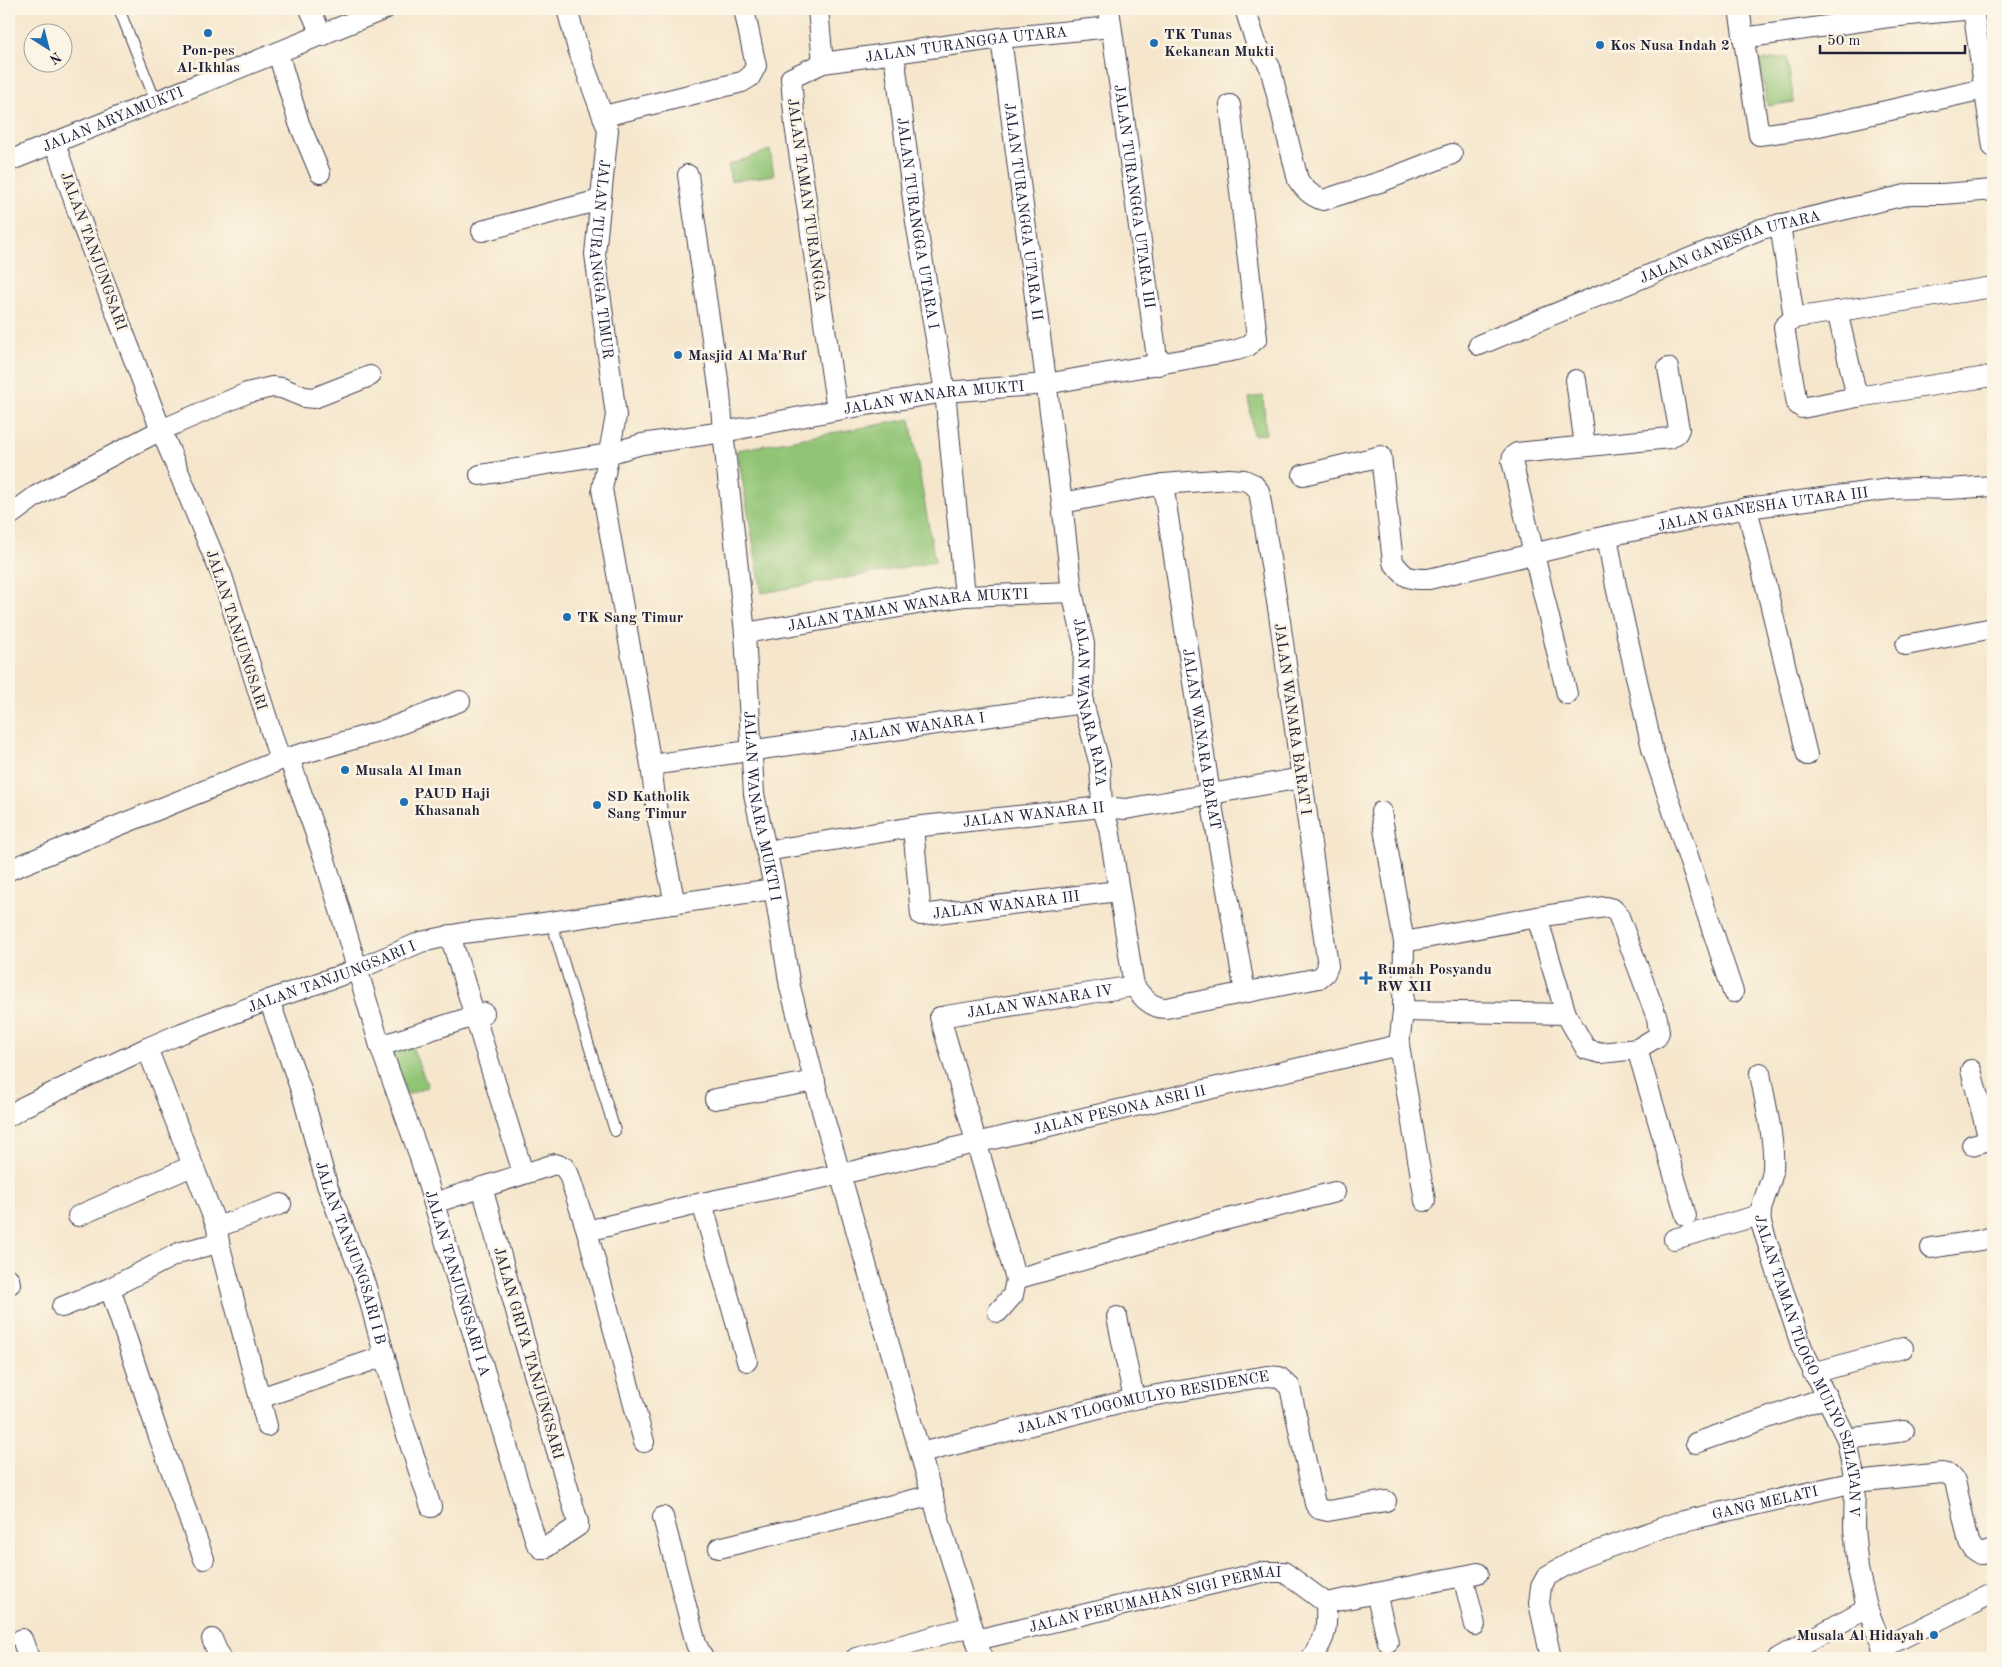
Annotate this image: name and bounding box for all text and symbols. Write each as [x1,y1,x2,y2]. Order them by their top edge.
north arrow [22,22,72,72]
scale bar [1820,22,1964,54]
street label: JALAN TURANGGA UTARA [864,25,1069,66]
marker: Pon-pes Al-Ikhlas [202,27,214,39]
place label: TK Tunas Kekancan Mukti [1164,28,1274,60]
text: 50 m [1827,34,1861,49]
marker: TK Tunas Kekancan Mukti [1148,37,1160,49]
marker: Kos Nusa Indah 2 [1594,39,1606,51]
place label: Kos Nusa Indah 2 [1610,39,1730,54]
place label: Pon-pes Al-Ikhlas [176,44,240,76]
text: N [46,49,63,67]
street label: JALAN TURANGGA UTARA III [1110,84,1156,309]
street label: JALAN ARYAMUKTI [41,85,186,156]
street label: JALAN TAMAN TURANGGA [784,97,827,303]
street label: JALAN TURANGGA UTARA II [1001,102,1044,322]
street label: JALAN TURANGGA UTARA I [893,117,940,331]
street label: JALAN TURANGGA TIMUR [585,159,615,360]
street label: JALAN TANJUNGSARI [57,170,128,333]
street label: JALAN GANESHA UTARA [1638,209,1823,287]
marker: Masjid Al Ma'Ruf [672,349,684,361]
place label: Masjid Al Ma'Ruf [688,349,808,364]
street label: JALAN WANARA MUKTI [843,380,1025,418]
street label: JALAN GANESHA UTARA III [1657,486,1869,535]
street label: JALAN TANJUNGSARI [203,548,269,713]
street label: JALAN TAMAN WANARA MUKTI [787,588,1029,635]
marker: TK Sang Timur [561,611,573,623]
place label: TK Sang Timur [577,611,684,626]
street label: JALAN WANARA RAYA [1069,617,1107,787]
street label: JALAN WANARA BARAT I [1271,623,1312,816]
street label: JALAN WANARA BARAT [1179,648,1222,831]
street label: JALAN WANARA MUKTI I [740,711,782,903]
street label: JALAN WANARA I [849,711,986,745]
marker: Musala Al Iman [339,764,351,776]
place label: Musala Al Iman [355,764,462,779]
place label: PAUD Haji Khasanah [414,787,490,819]
place label: SD Katholik Sang Timur [607,790,691,822]
marker: PAUD Haji Khasanah [398,796,410,808]
marker: SD Katholik Sang Timur [591,799,603,811]
street label: JALAN WANARA II [962,801,1105,831]
street label: JALAN WANARA III [932,890,1081,923]
street label: JALAN TANJUNGSARI I [246,939,418,1016]
place label: Rumah Posyandu RW XII [1377,963,1492,995]
marker: Rumah Posyandu RW XII [1359,971,1373,985]
street label: JALAN WANARA IV [966,983,1115,1022]
street label: JALAN PESONA ASRI II [1032,1084,1207,1138]
street label: JALAN TANJUNGSARI I B [312,1160,387,1346]
street label: JALAN TANJUNGSARI I A [421,1189,492,1379]
street label: JALAN TAMAN TLOGO MULYO SELATAN V [1751,1215,1861,1518]
street label: JALAN GRIYA TANJUNGSARI [490,1246,565,1461]
street label: JALAN TLOGOMULYO RESIDENCE [1016,1370,1270,1437]
street label: GANG MELATI [1711,1485,1820,1523]
street label: JALAN PERUMAHAN SIGI PERMAI [1028,1566,1282,1636]
place label: Musala Al Hidayah [1796,1629,1924,1644]
marker: Musala Al Hidayah [1928,1629,1940,1641]

